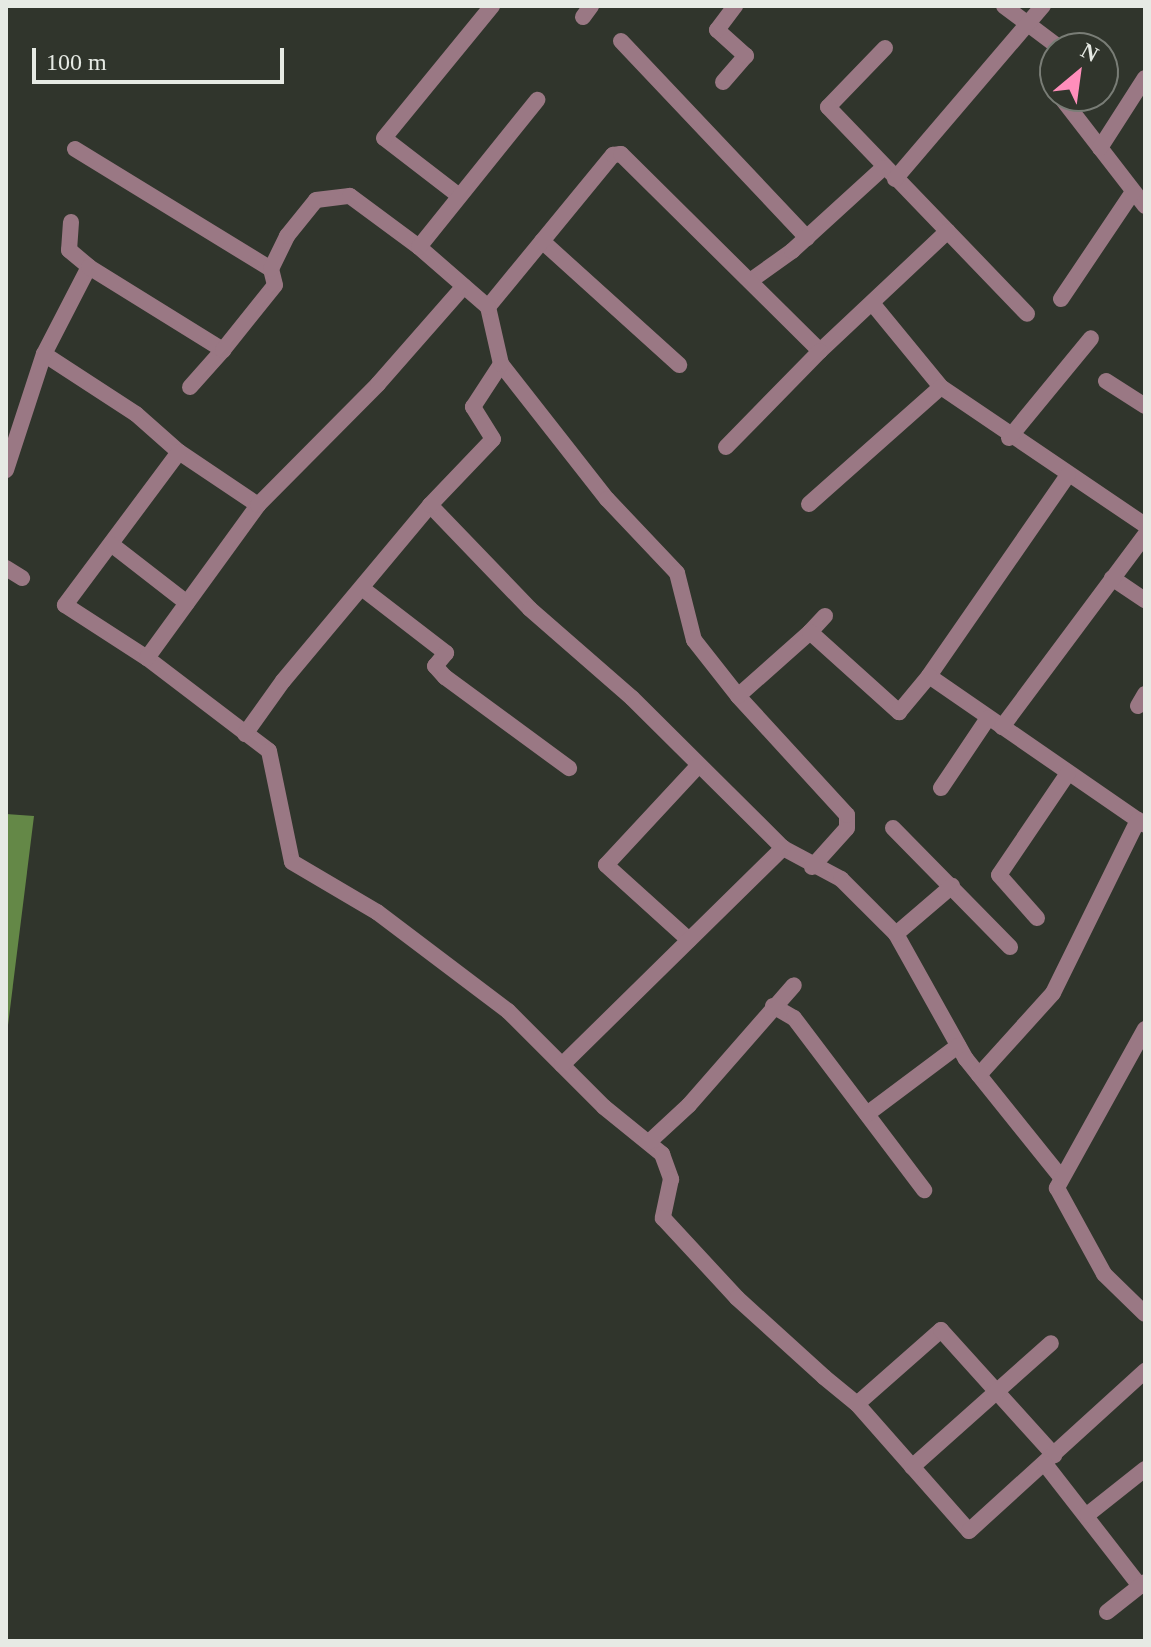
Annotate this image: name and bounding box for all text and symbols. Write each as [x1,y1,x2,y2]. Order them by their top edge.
scale bar [36,32,288,82]
north arrow [1039,32,1119,112]
text: N [1077,38,1103,67]
text: 100 m [46,49,107,75]

